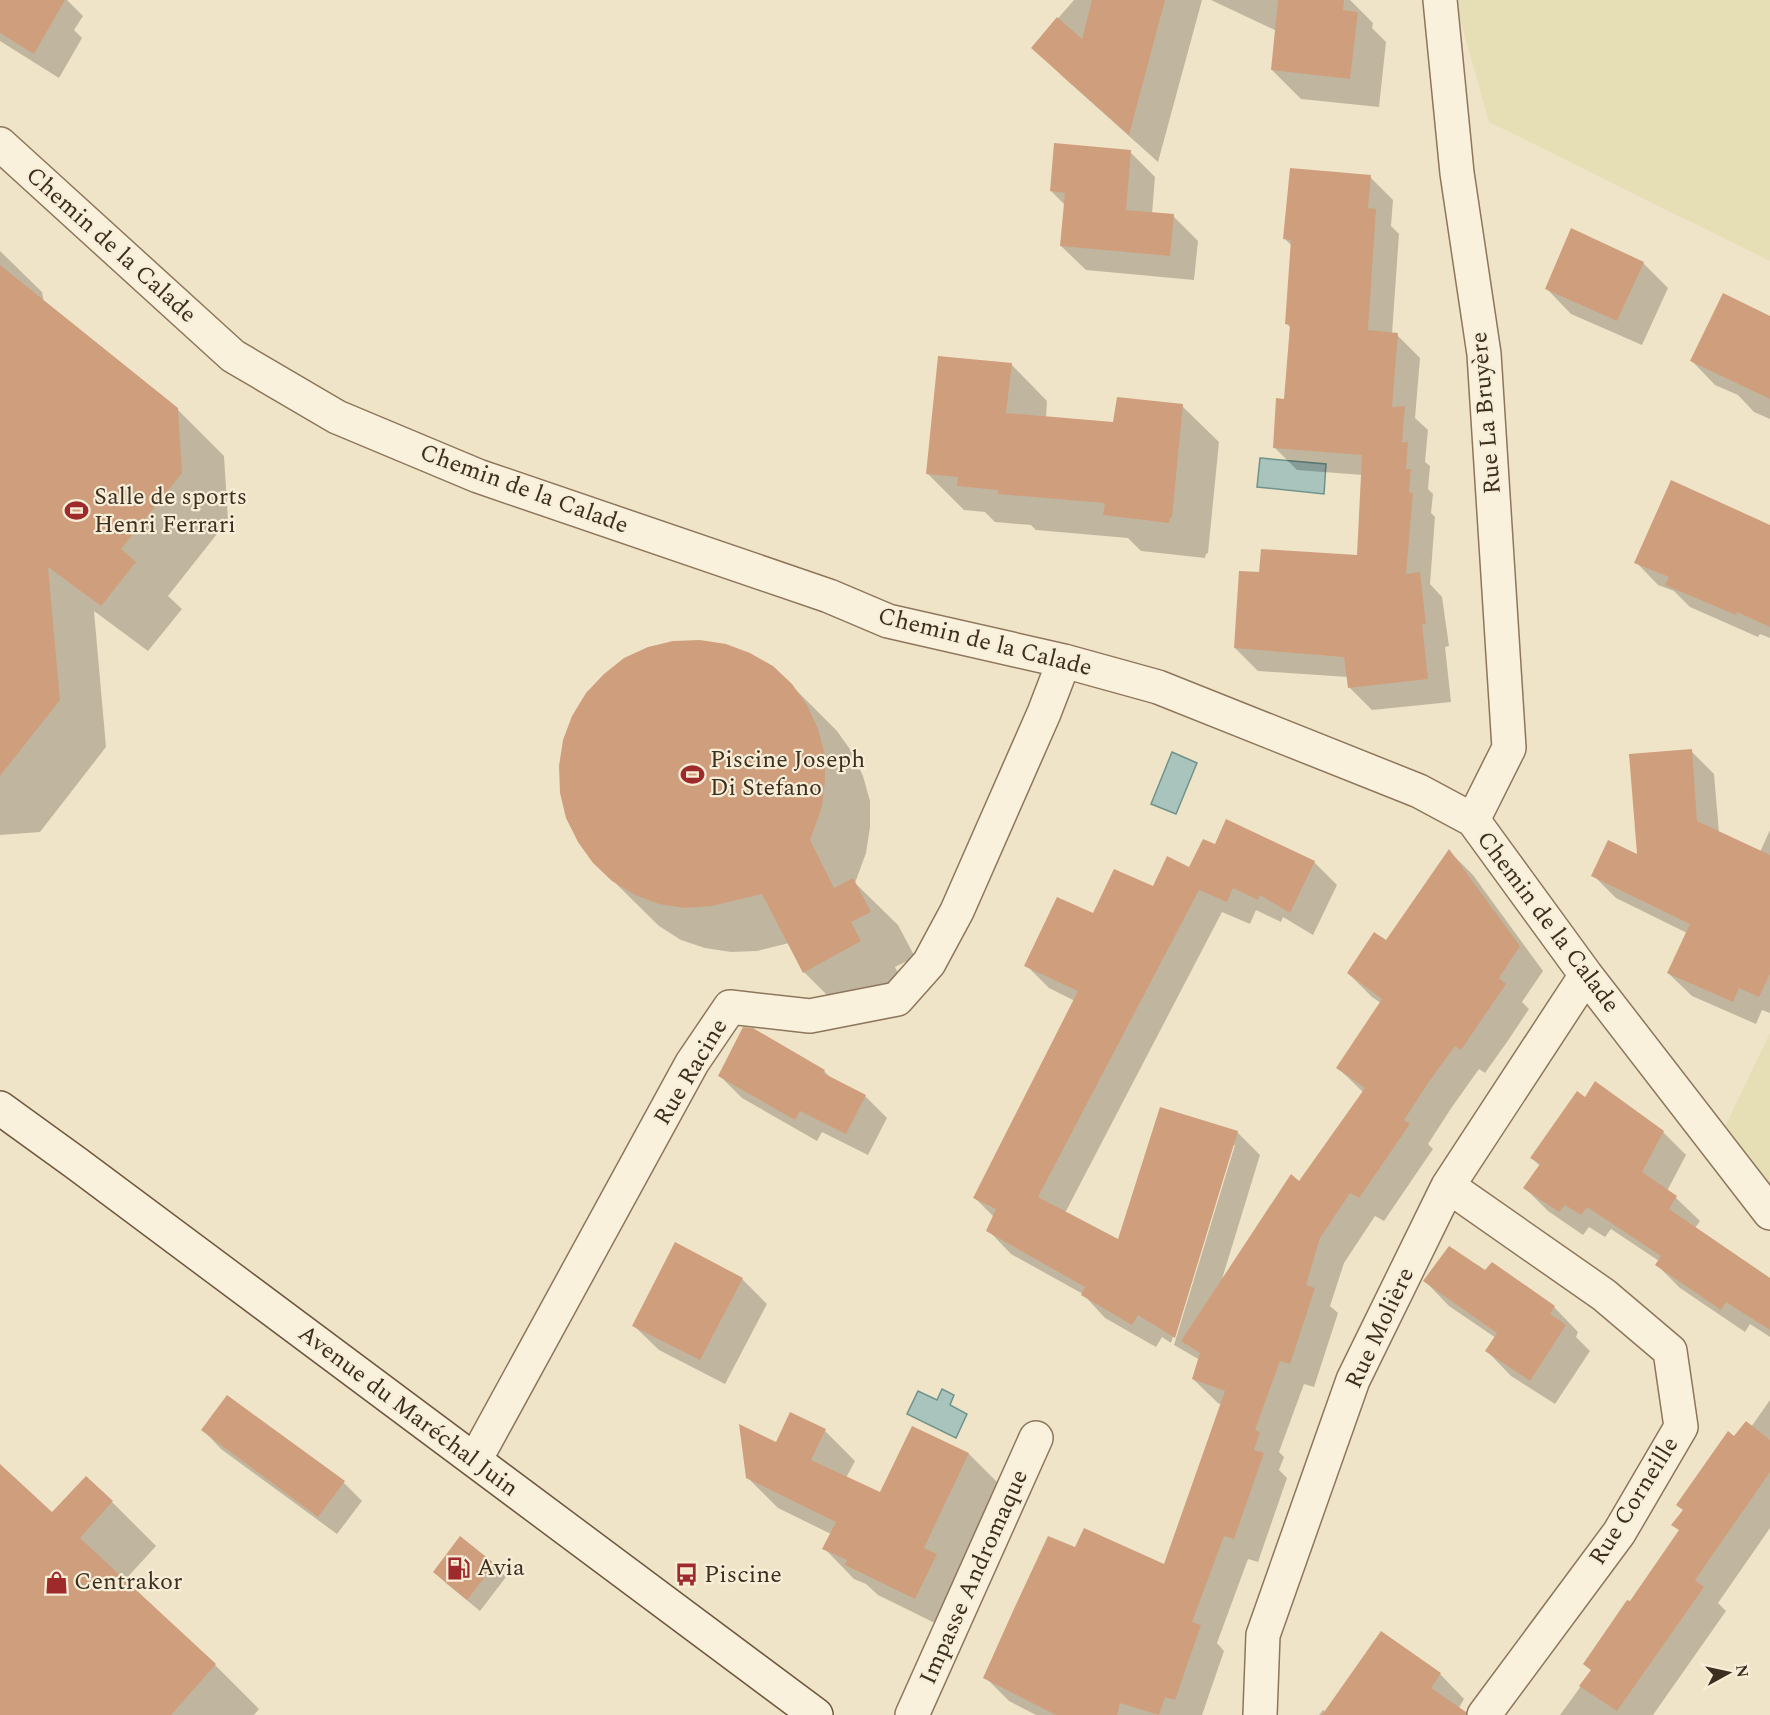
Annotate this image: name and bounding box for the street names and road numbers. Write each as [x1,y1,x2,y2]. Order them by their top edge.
street label: Chemin de la Calade [17,158,205,332]
street label: Rue La Bruyère [1461,330,1511,496]
street label: Chemin de la Calade [415,435,633,543]
street label: Chemin de la Calade [874,598,1096,686]
street label: Chemin de la Calade [1468,823,1628,1021]
street label: Rue Racine [645,1012,737,1132]
street label: Rue Molière [1336,1261,1424,1395]
street label: Avenue du Maréchal Juin [290,1316,526,1506]
street label: Rue Corneille [1580,1430,1688,1572]
street label: Impasse Andromaque [910,1464,1038,1690]

